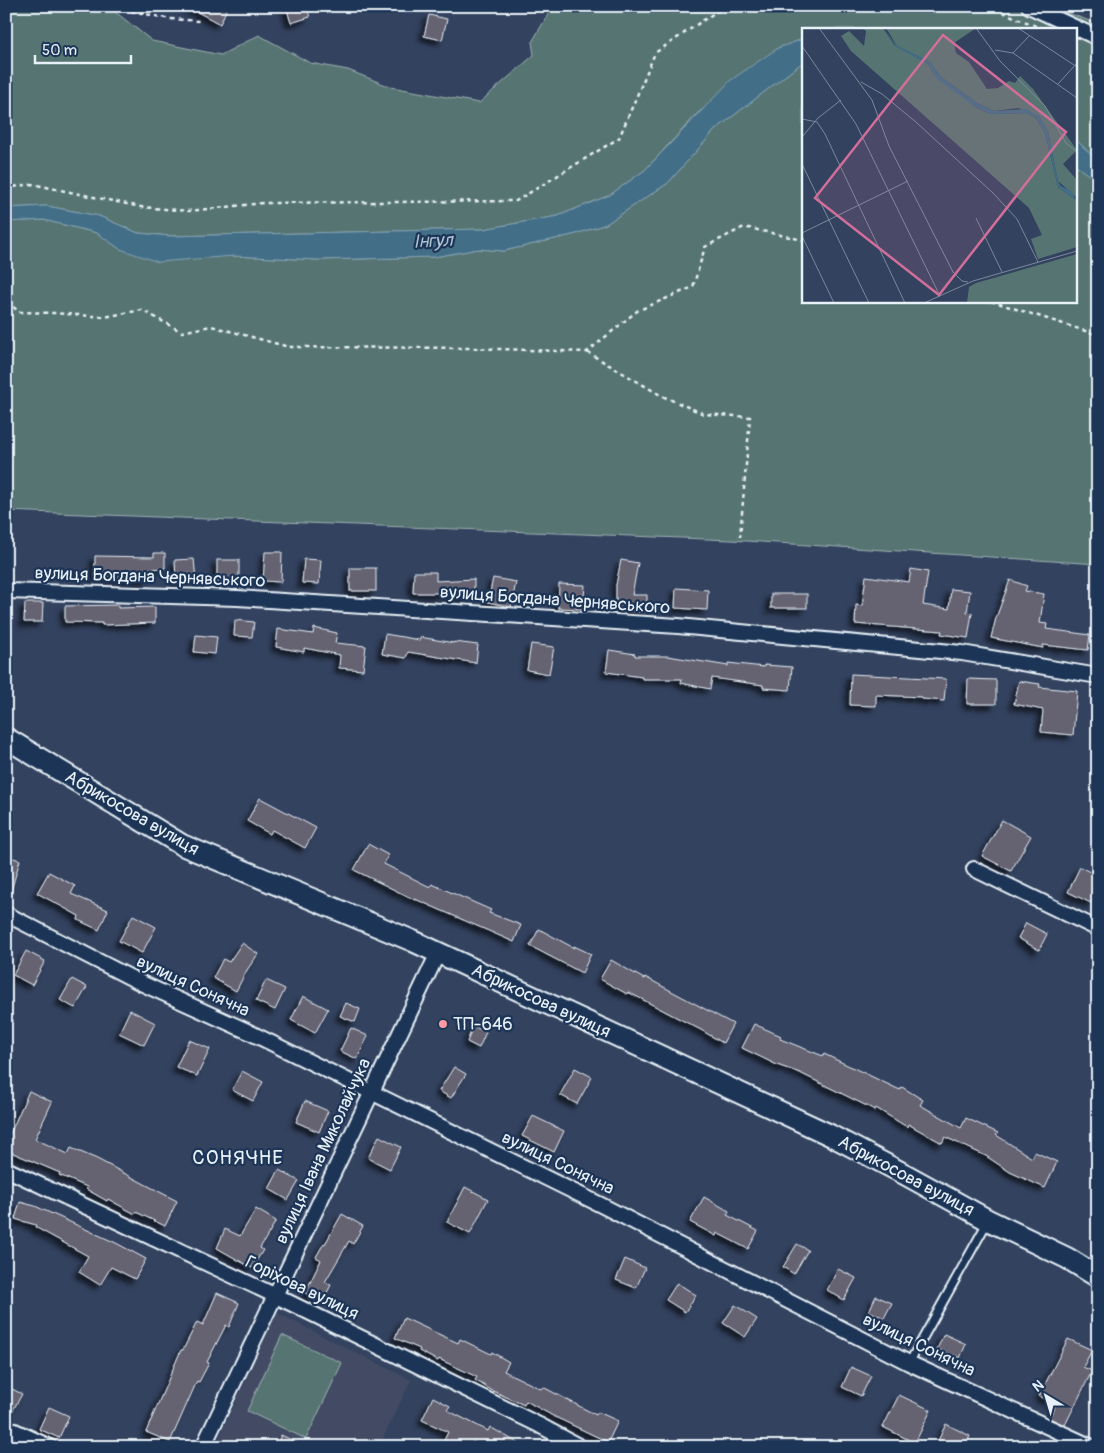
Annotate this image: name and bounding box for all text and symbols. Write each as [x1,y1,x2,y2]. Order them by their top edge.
inset map [802,28,1076,302]
scale bar [35,32,131,64]
text: 50 m [42,41,77,60]
water label: Інгул [413,228,455,254]
street label: вулиця Богдана Чернявського [34,561,266,593]
street label: вулиця Богдана Чернявського [439,580,671,620]
street label: Абрикосова вулиця [61,765,203,861]
street label: вулиця Сонячна [133,950,253,1022]
street label: Абрикосова вулиця [468,959,614,1043]
place label: ТП-646 [453,1013,513,1036]
marker: ТП-646 [437,1018,449,1030]
street label: вулиця Івана Миколайчука [270,1055,376,1247]
street label: вулиця Сонячна [498,1126,618,1200]
street label: Абрикосова вулиця [834,1130,978,1222]
district label: СОНЯЧНЕ [192,1145,284,1170]
street label: Горіхова вулиця [241,1251,363,1325]
street label: вулиця Сонячна [859,1308,979,1382]
north arrow [1022,1370,1072,1420]
text: N [1029,1377,1047,1396]

